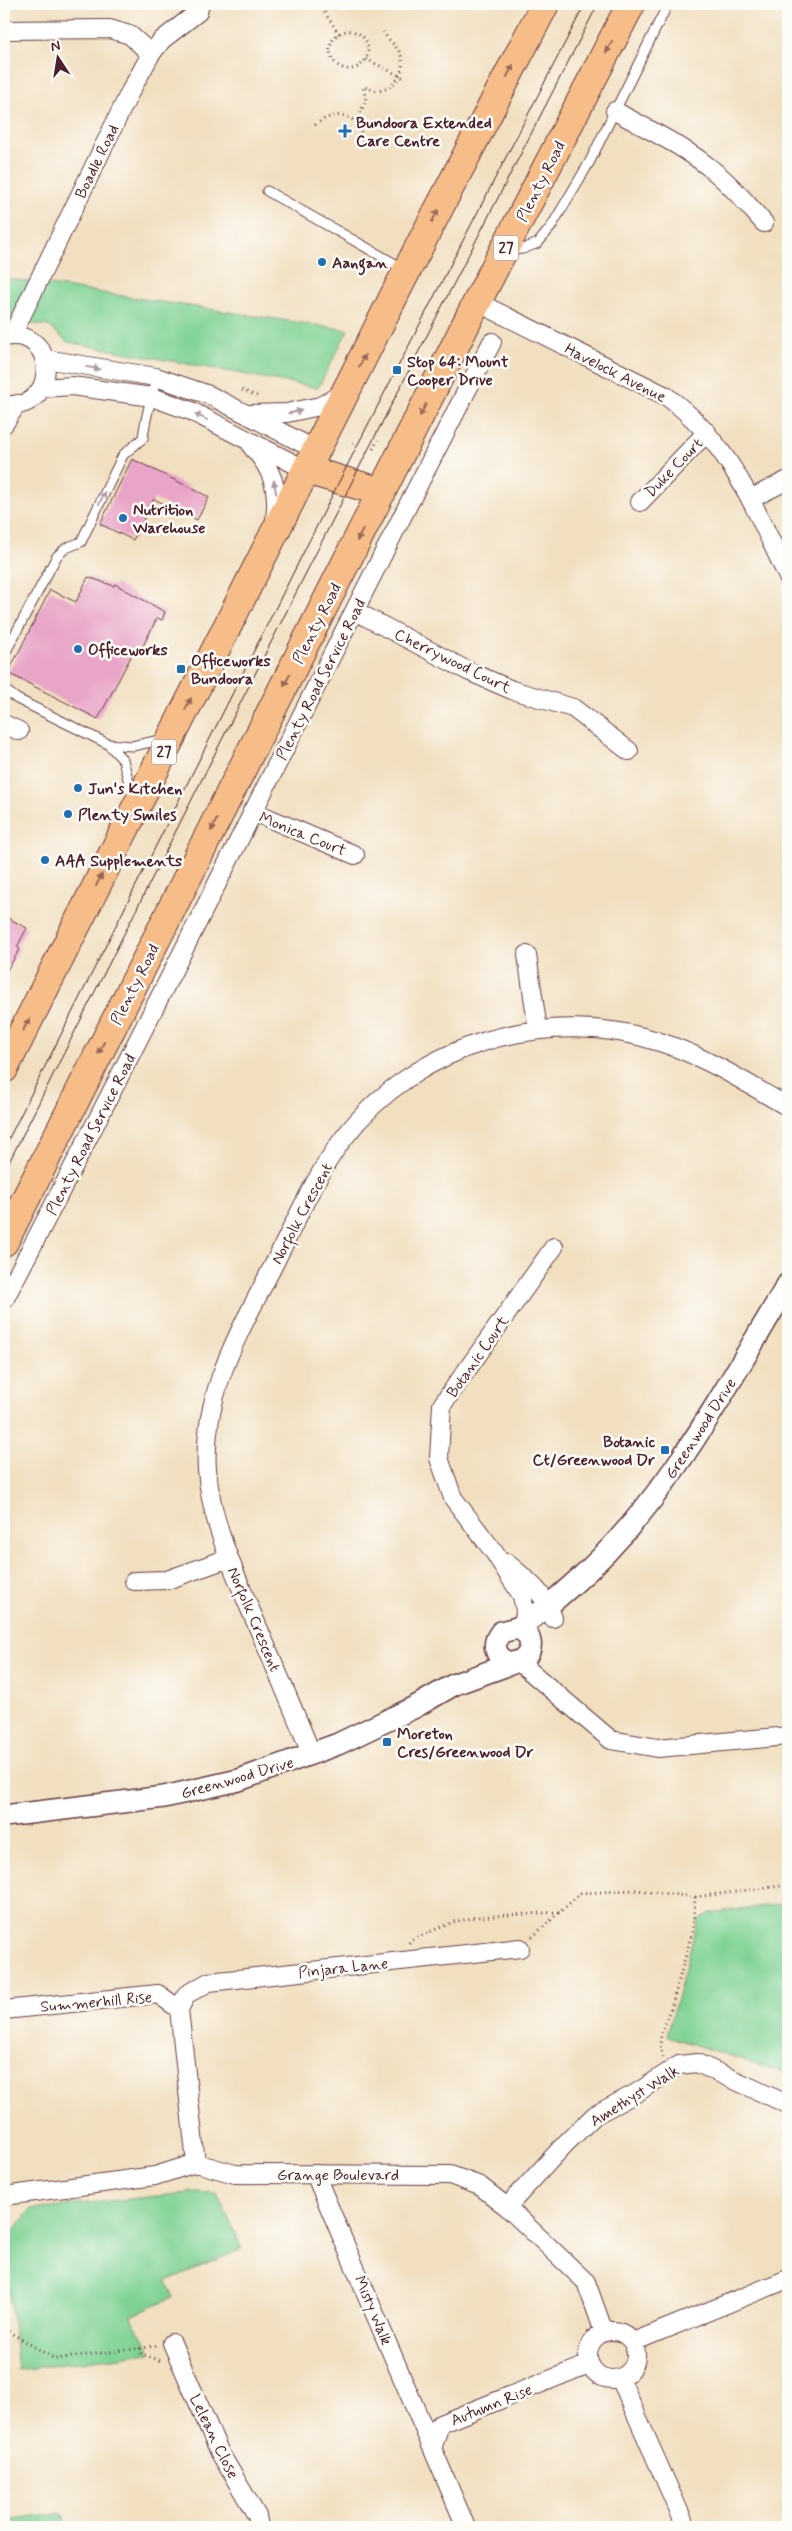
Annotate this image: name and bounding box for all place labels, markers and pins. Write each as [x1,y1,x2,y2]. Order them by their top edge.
place label: Bundoora Extended Care Centre [356,113,492,152]
marker: Bundoora Extended Care Centre [338,124,352,138]
place label: Aangan [332,253,388,276]
marker: Aangan [316,256,328,268]
place label: Stop 64: Mount Cooper Drive [407,352,509,391]
marker: Stop 64: Mount Cooper Drive [391,364,403,376]
place label: Nutrition Warehouse [132,500,205,539]
marker: Nutrition Warehouse [117,512,129,524]
place label: Officeworks [88,640,168,661]
marker: Officeworks [72,643,84,655]
place label: Officeworks Bundoora [191,651,271,690]
marker: Officeworks Bundoora [175,663,187,675]
place label: Jun's Kitchen [88,779,182,800]
marker: Jun's Kitchen [72,782,84,794]
place label: Plenty Smiles [78,805,177,826]
marker: Plenty Smiles [62,808,74,820]
place label: AAA Supplements [55,851,182,872]
marker: AAA Supplements [39,854,51,866]
place label: Botanic Ct/Greenwood Dr [532,1432,655,1471]
marker: Botanic Ct/Greenwood Dr [659,1444,671,1456]
place label: Moreton Cres/Greenwood Dr [397,1724,534,1763]
marker: Moreton Cres/Greenwood Dr [381,1736,393,1748]

